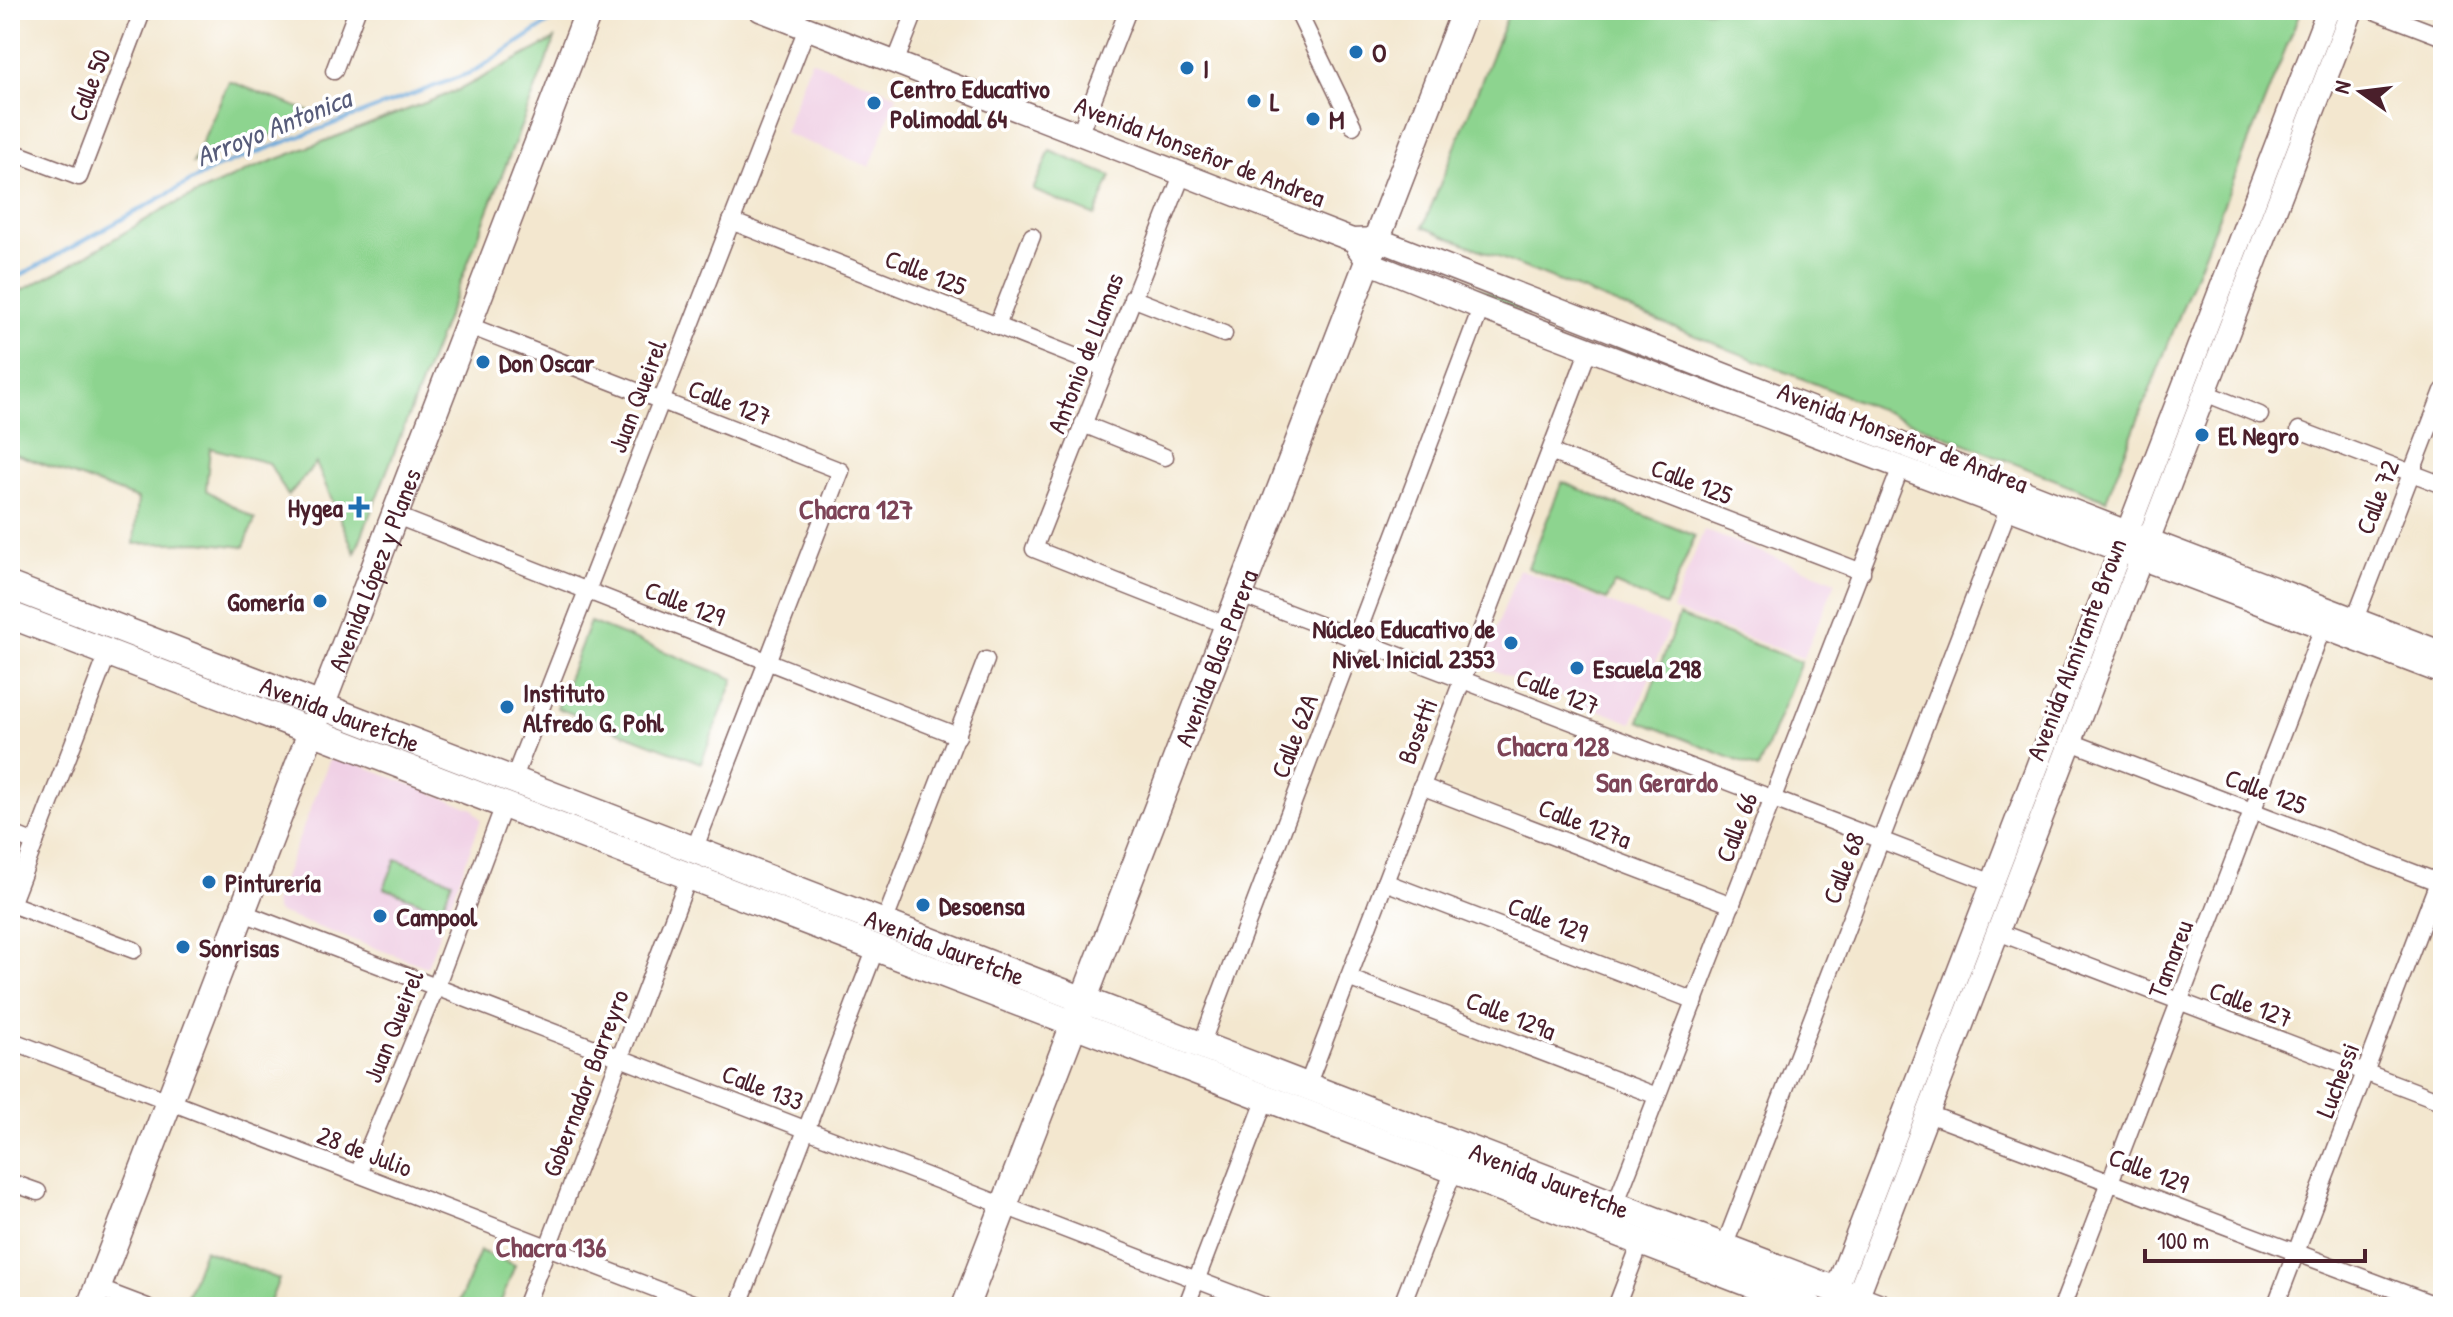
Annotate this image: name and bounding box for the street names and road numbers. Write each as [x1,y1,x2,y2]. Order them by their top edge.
street label: Calle 50 [59,44,119,126]
street label: Avenida Monseñor de Andrea [1070,87,1330,215]
street label: Calle 125 [880,241,972,303]
street label: Antonio de Llamas [1038,268,1132,438]
street label: Juan Queirel [599,334,675,458]
street label: Calle 127 [683,370,777,434]
street label: Avenida Monseñor de Andrea [1773,373,2033,501]
street label: Calle 125 [1646,450,1738,512]
street label: Calle 72 [2347,455,2407,539]
street label: Avenida López y Planes [319,463,429,676]
street label: Avenida Almirante Brown [2018,533,2134,765]
street label: Avenida Blas Parera [1165,564,1265,751]
street label: Calle 129 [640,572,730,634]
street label: Calle 127 [1511,659,1605,723]
street label: Avenida Jauretche [255,667,425,760]
street label: Calle 62A [1262,689,1326,783]
street label: Bosetti [1389,693,1445,769]
street label: Calle 125 [2220,760,2312,822]
street label: Calle 66 [1707,787,1765,867]
street label: Calle 127a [1534,789,1636,857]
street label: Calle 68 [1813,827,1873,909]
street label: Calle 129 [1503,888,1593,950]
street label: Avenida Jauretche [860,900,1030,993]
street label: Tamareu [2139,915,2201,1003]
street label: Juan Queirel [355,964,432,1088]
street label: Calle 127 [2204,972,2298,1036]
street label: Calle 129a [1461,982,1561,1048]
street label: Gobernador Barreyro [533,984,637,1182]
street label: Luchessi [2307,1038,2367,1122]
street label: Calle 133 [717,1055,809,1119]
street label: 28 de Julio [312,1117,418,1185]
street label: Avenida Jauretche [1465,1133,1634,1226]
street label: Calle 129 [2104,1139,2194,1201]

